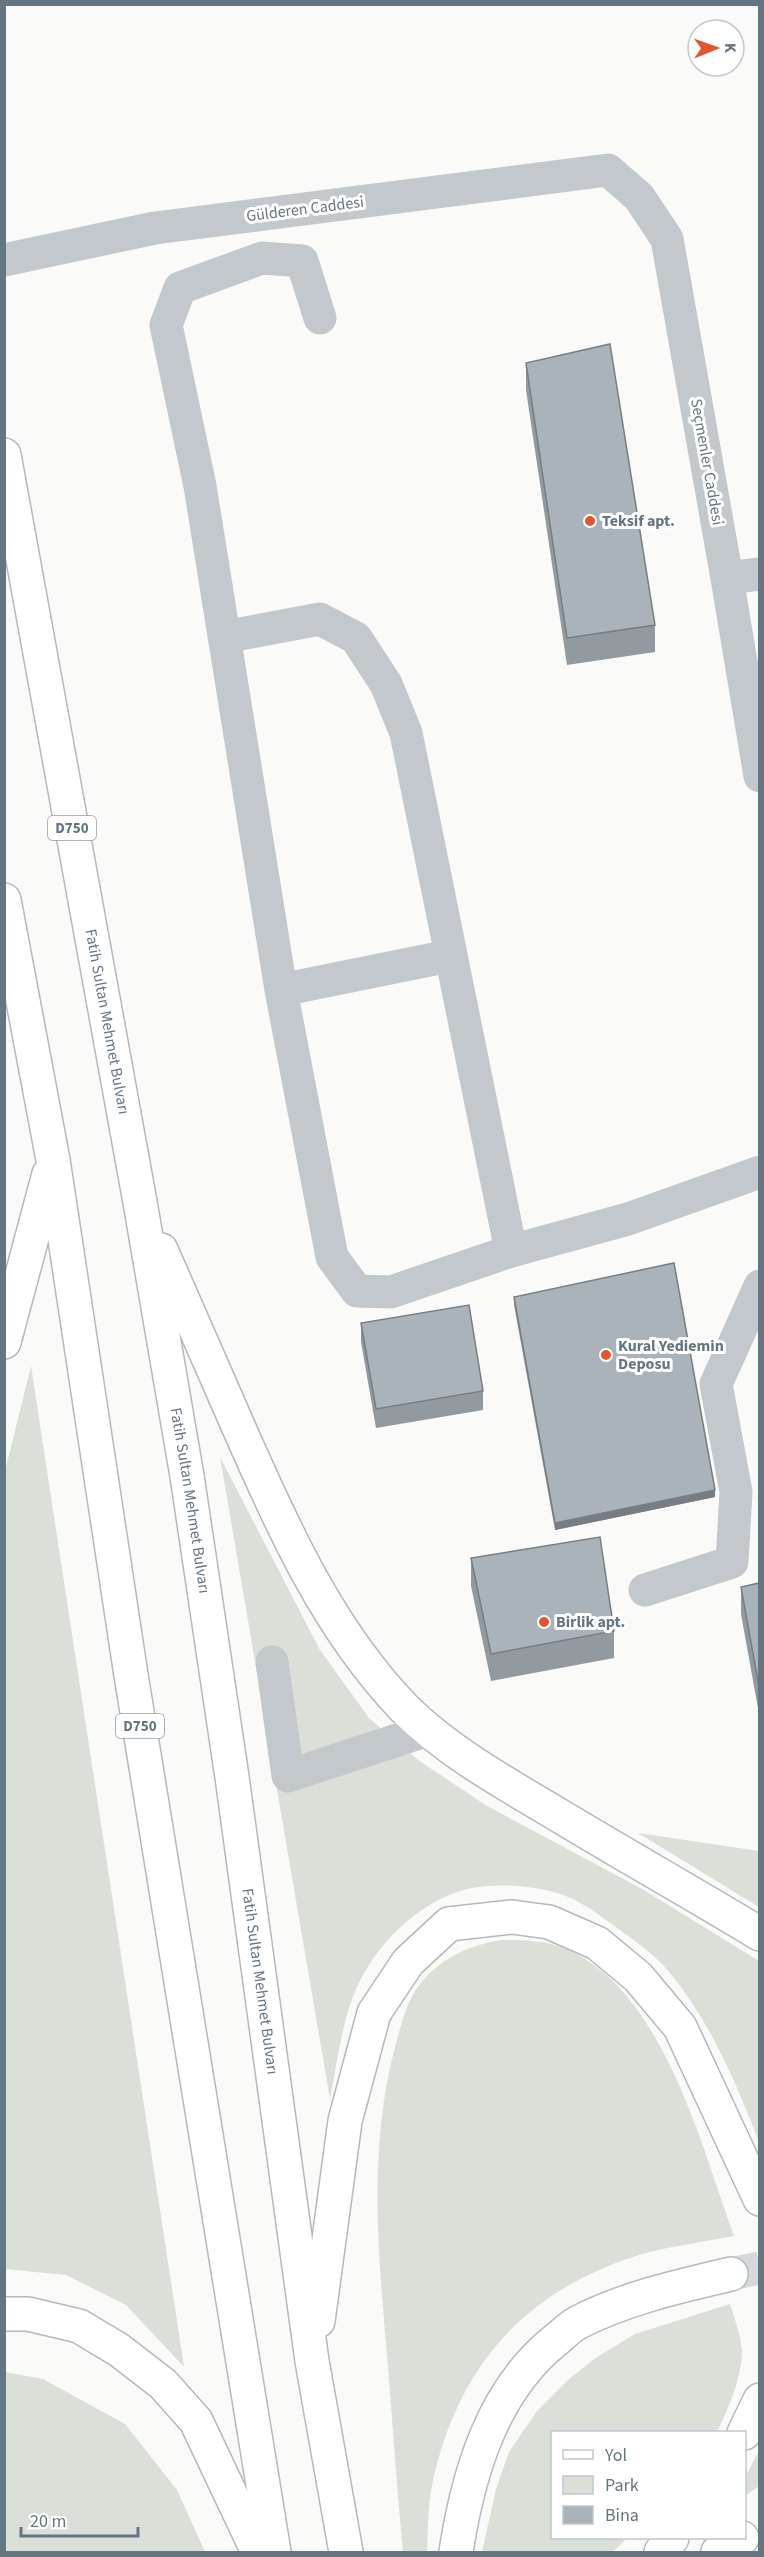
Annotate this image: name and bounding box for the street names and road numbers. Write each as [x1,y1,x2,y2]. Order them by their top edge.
street label: Gülderen Caddesi [245,191,365,227]
street label: Seçmenler Caddesi [685,397,729,527]
road number: D750 [48,816,96,840]
street label: Fatih Sultan Mehmet Bulvarı [80,927,135,1116]
street label: Fatih Sultan Mehmet Bulvarı [164,1406,215,1595]
road number: D750 [116,1714,164,1738]
street label: Fatih Sultan Mehmet Bulvarı [236,1887,284,2076]

